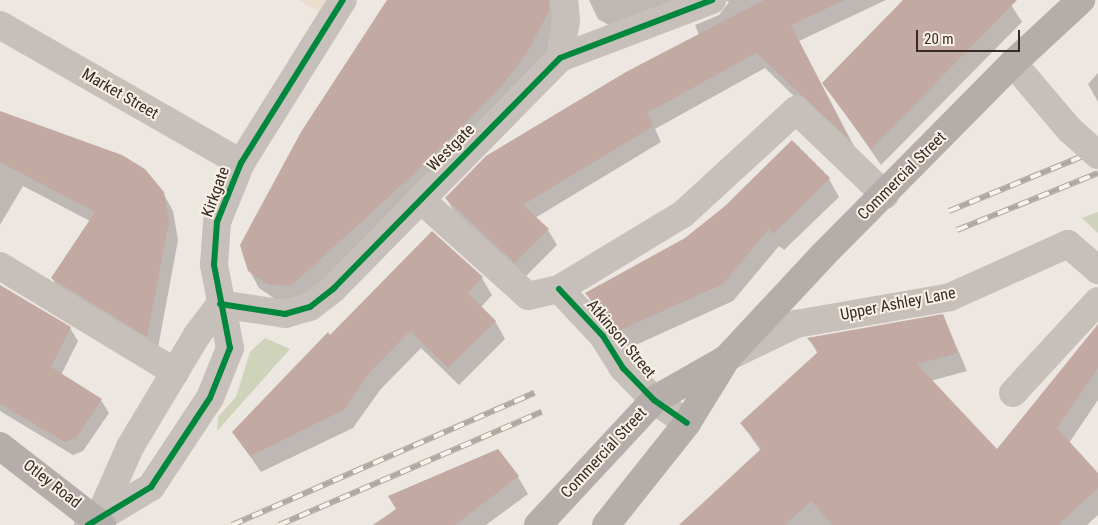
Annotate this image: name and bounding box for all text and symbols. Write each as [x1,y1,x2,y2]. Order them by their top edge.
scale bar [918,20,1022,52]
text: 20 m [924,30,954,48]
street label: Market Street [78,64,162,124]
street label: Westgate [423,120,479,176]
street label: Commercial Street [854,128,950,224]
street label: Kirkgate [198,164,234,220]
street label: Upper Ashley Lane [839,283,957,325]
street label: Atkinson Street [583,296,659,382]
street label: Commercial Street [557,404,651,502]
street label: Otley Road [19,456,85,512]

